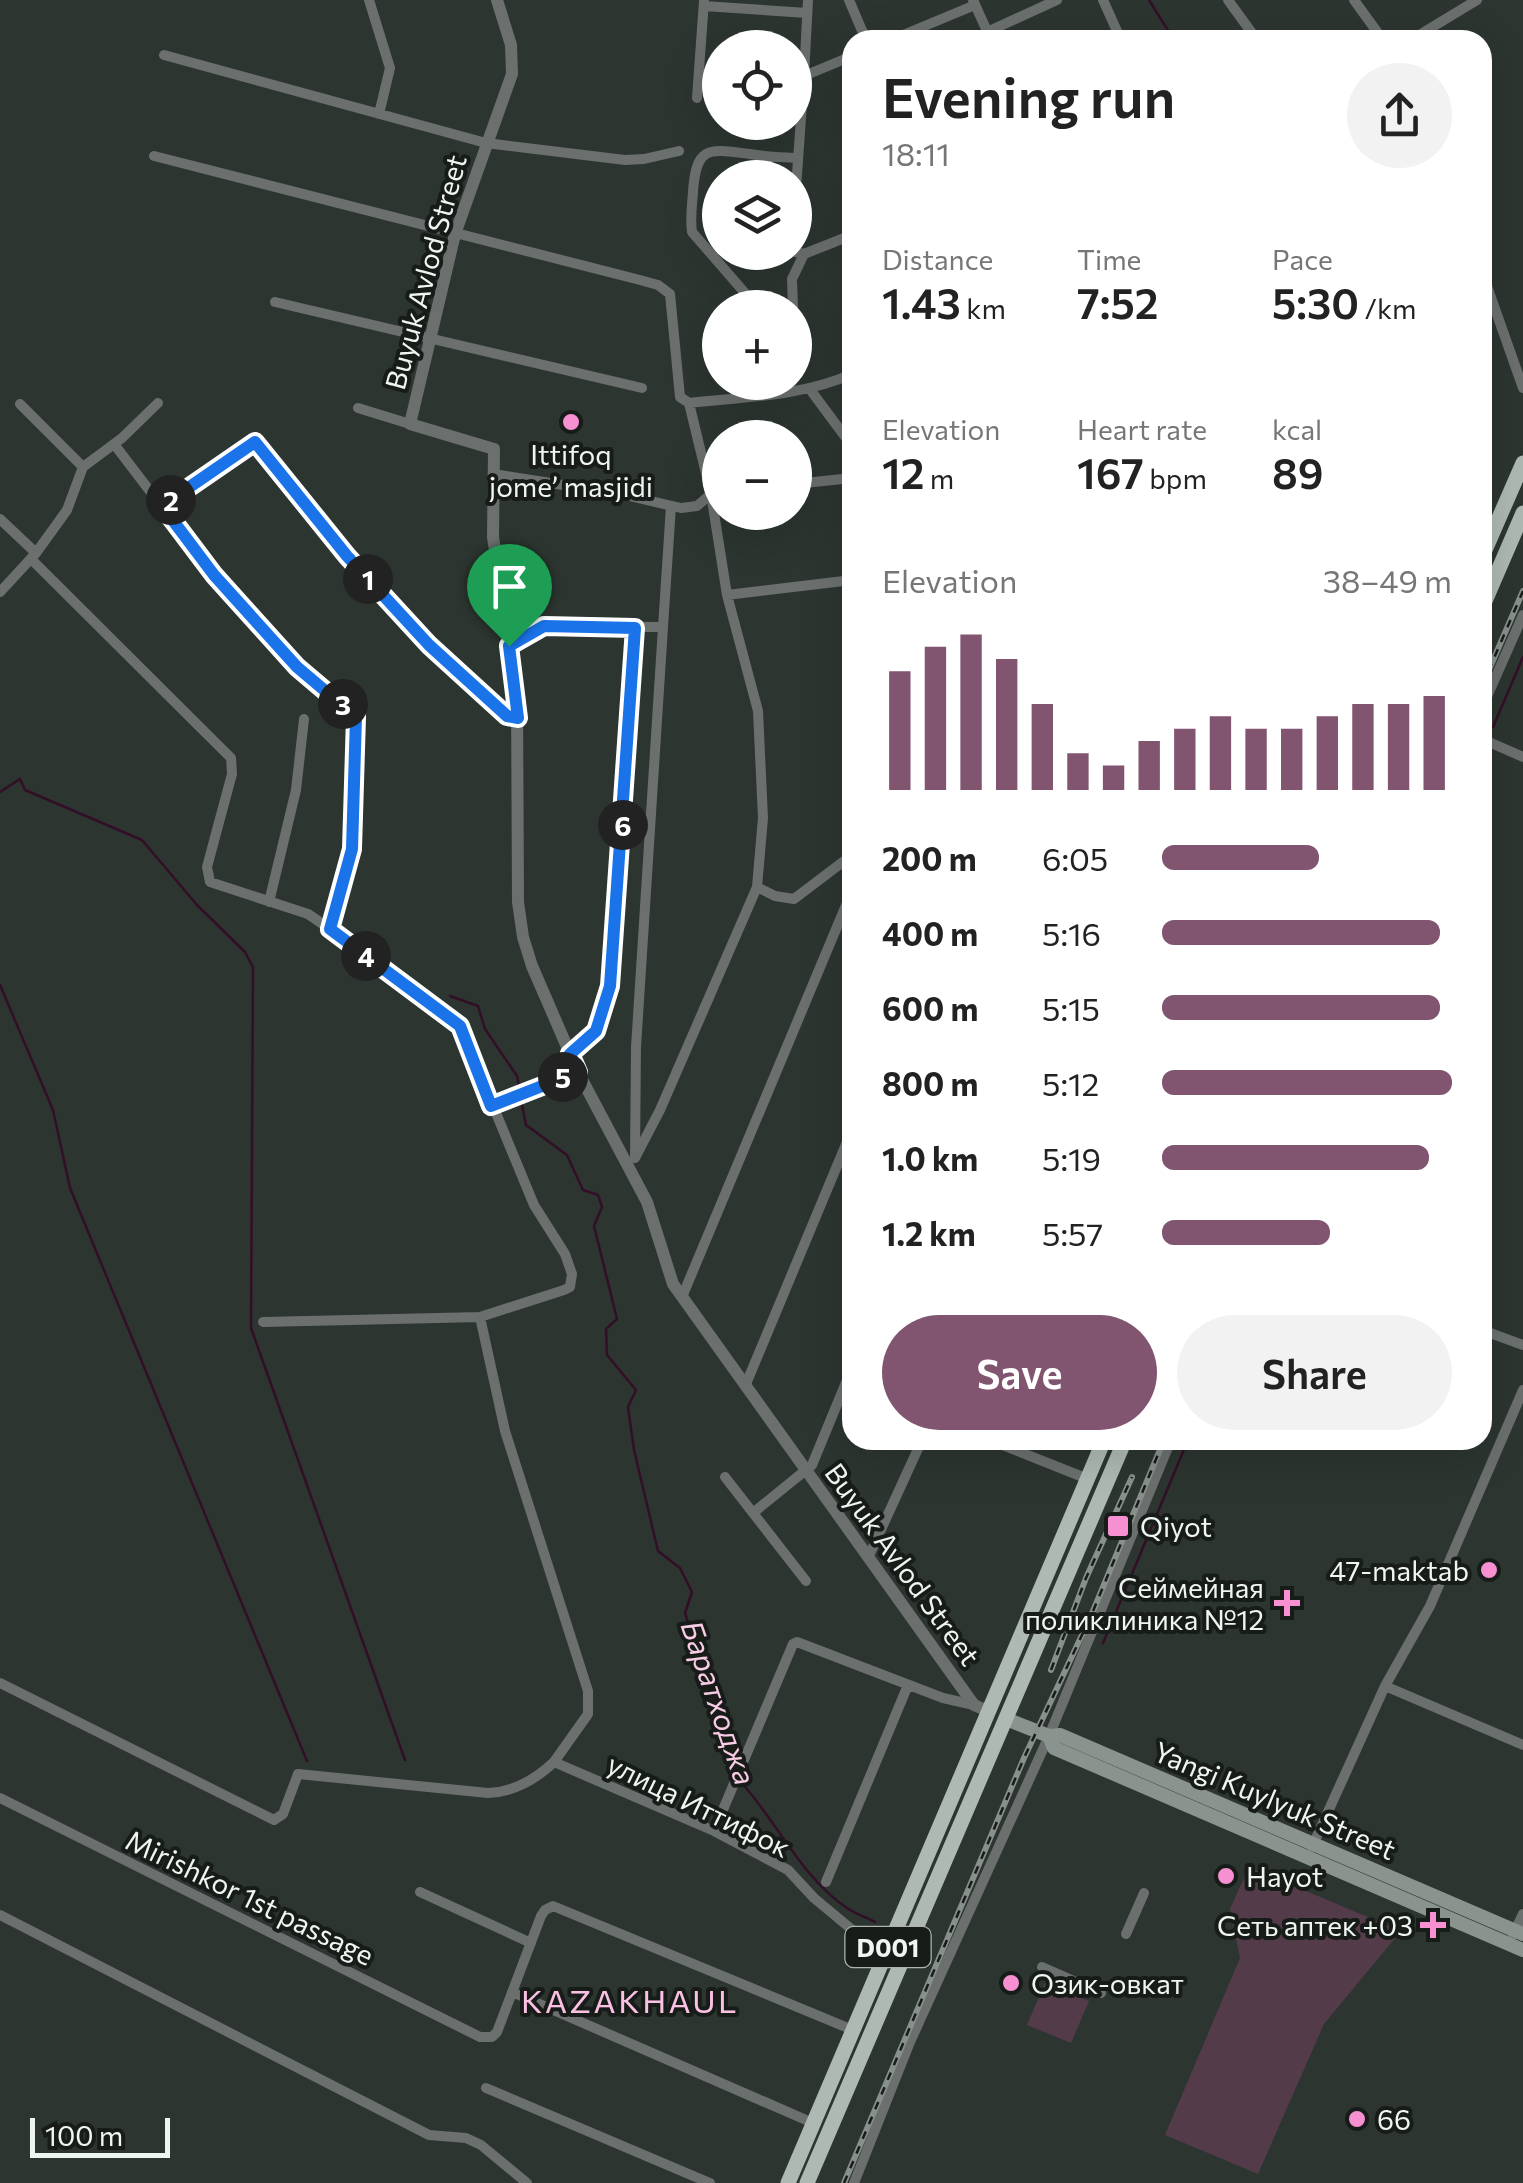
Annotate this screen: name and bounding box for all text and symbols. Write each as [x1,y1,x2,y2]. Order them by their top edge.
map controls [702,30,812,530]
button: locate [702,30,812,140]
text: Evening run [882,62,1175,129]
button: share [1347,63,1452,168]
text: 18:11 [882,133,950,173]
street label: Buyuk Avlod Street [377,151,473,393]
button: layers [702,160,812,270]
text: Distance [882,242,993,276]
text: Time [1077,242,1141,276]
text: Pace [1272,242,1333,276]
text: 1.43 [882,276,961,328]
text: 7:52 [1077,276,1159,328]
text: 5:30 [1272,276,1359,328]
button: + [702,290,812,400]
text: km [961,291,1006,325]
text: /km [1359,291,1417,325]
marker: Ittifoq jome’ masjidi [560,411,582,433]
text: Elevation [882,412,1000,446]
text: Heart rate [1077,412,1207,446]
text: kcal [1272,412,1322,446]
button: − [702,420,812,530]
place label: Ittifoq jome’ masjidi [489,437,653,503]
text: 12 [882,446,924,498]
text: 167 [1077,446,1144,498]
text: 89 [1272,446,1324,498]
text: m [924,461,954,495]
text: bpm [1144,461,1207,495]
pin: 2 [146,475,196,525]
text: 2 [163,483,179,517]
pin [467,544,552,647]
pin: 1 [343,554,393,604]
icon: arrive [482,559,537,614]
text: Elevation [882,560,1017,600]
text: 38–49 m [1323,560,1452,600]
text: 1 [362,562,374,596]
pin: 3 [318,679,368,729]
text: 3 [335,687,351,721]
pin: 6 [598,800,648,850]
text: 6 [614,808,632,842]
text: 200 m [882,838,977,878]
text: 6:05 [1042,838,1108,878]
text: 400 m [882,913,978,953]
text: 5:16 [1042,913,1101,953]
pin: 4 [341,931,391,981]
text: 4 [357,939,375,973]
text: 600 m [882,988,978,1028]
text: 5:15 [1042,988,1100,1028]
pin: 5 [538,1052,588,1102]
text: 5 [555,1060,571,1094]
text: 800 m [882,1063,978,1103]
text: 5:12 [1042,1063,1099,1103]
text: 1.0 km [882,1138,978,1178]
text: 5:19 [1042,1138,1101,1178]
text: 1.2 km [882,1213,976,1253]
text: 5:57 [1042,1213,1103,1253]
button: Save [882,1315,1157,1430]
button: Share [1177,1315,1452,1430]
street label: Buyuk Avlod Street [818,1456,988,1672]
place label: Qiyot [1140,1509,1212,1543]
marker: Qiyot [1105,1513,1131,1539]
place label: 47-maktab [1329,1553,1469,1587]
marker: 47-maktab [1478,1559,1500,1581]
place label: Сеймейная поликлиника №12 [1025,1570,1264,1636]
marker: Сеймейная поликлиника №12 [1274,1590,1300,1616]
water label: Баратходжа [675,1615,765,1789]
street label: Yangi Kuylyuk Street [1149,1734,1401,1866]
street label: улица Иттифок [602,1746,796,1864]
street label: Mirishkor 1st passage [121,1822,379,1972]
place label: Hayot [1246,1859,1323,1893]
marker: Hayot [1215,1865,1237,1887]
place label: Сеть аптек +03 [1217,1908,1413,1942]
marker: Сеть аптек +03 [1422,1914,1444,1936]
road number: D001 [846,1927,930,1967]
place label: Озик-овкат [1031,1966,1184,2000]
marker: Озик-овкат [1000,1972,1022,1994]
district label: KAZAKHAUL [521,1980,739,2020]
place label: 66 [1377,2102,1411,2136]
marker: 66 [1346,2108,1368,2130]
scale bar [30,2113,170,2158]
text: 100 m [45,2118,123,2152]

